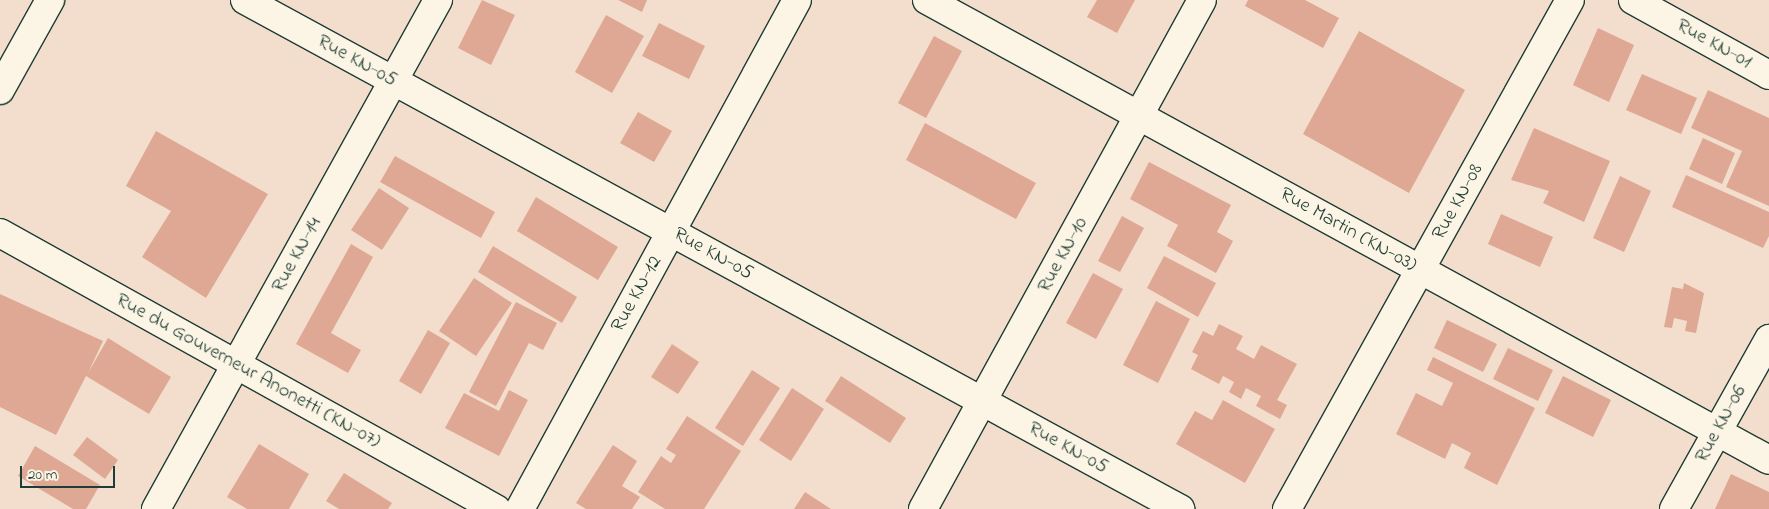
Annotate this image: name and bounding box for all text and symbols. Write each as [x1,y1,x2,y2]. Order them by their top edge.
street label: Rue KN-01 [1672,14,1756,74]
street label: Rue KN-05 [313,29,401,93]
street label: Rue KN-08 [1427,160,1489,244]
street label: Rue Martin (KN-03) [1275,183,1421,277]
street label: Rue KN-14 [267,213,327,297]
street label: Rue KN-10 [1033,213,1093,297]
street label: Rue KN-05 [669,222,757,286]
street label: Rue KN-12 [606,252,668,336]
street label: Rue du Gouverneur Anonetti (KN-07) [112,288,384,454]
street label: Rue KN-06 [1690,381,1752,467]
street label: Rue KN-05 [1024,416,1112,480]
scale bar [22,456,118,488]
text: 20 m [28,464,57,486]

